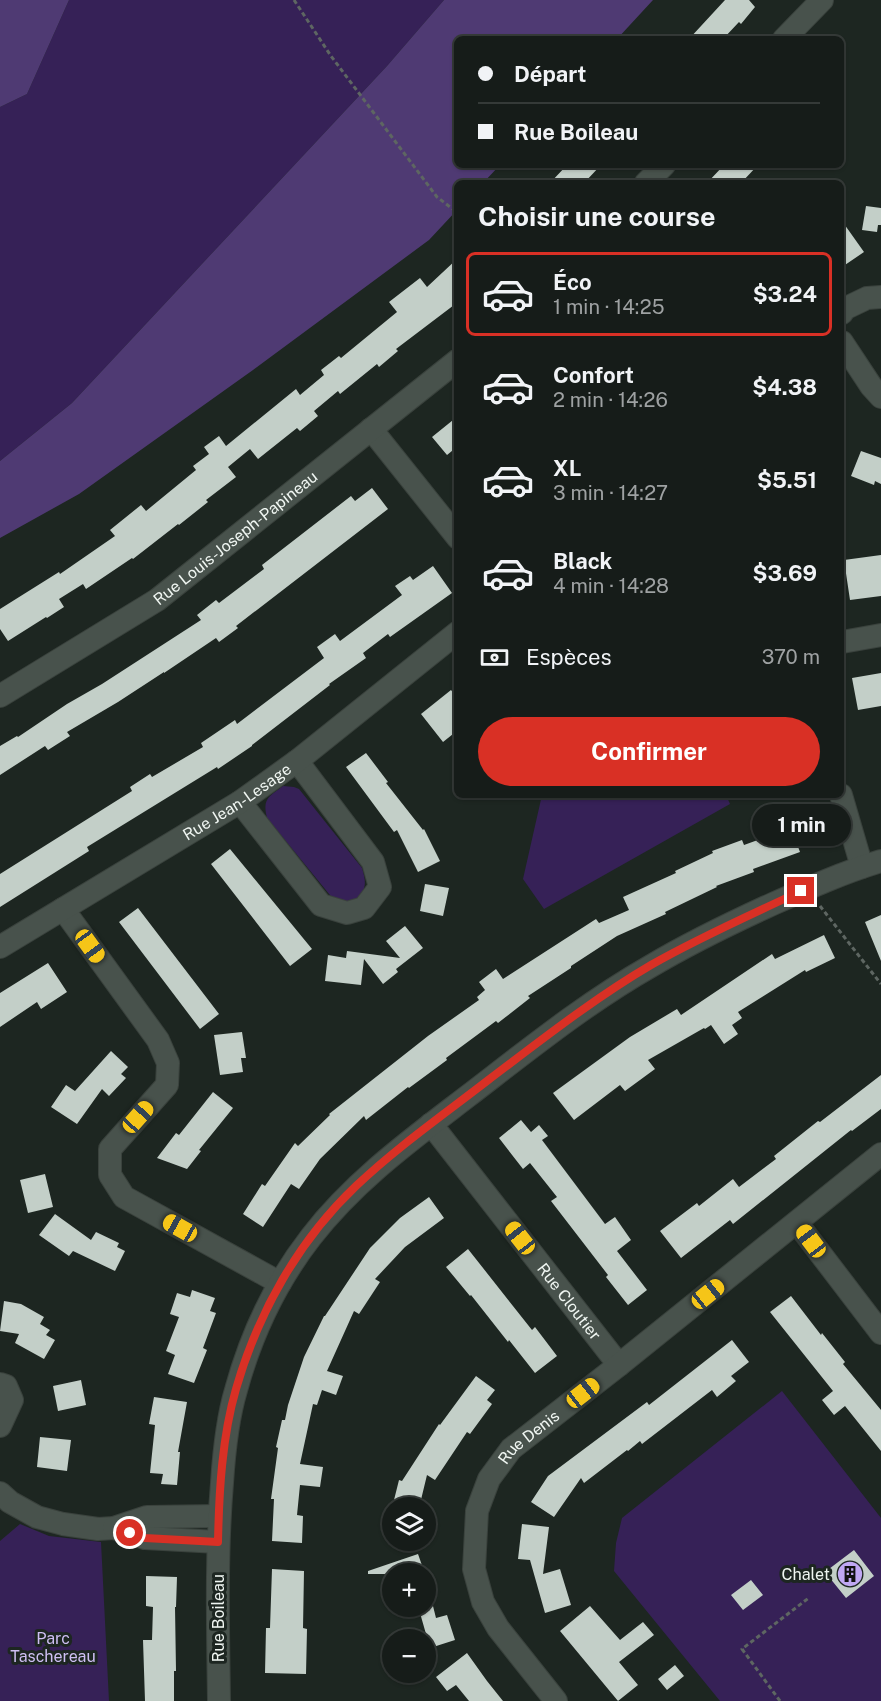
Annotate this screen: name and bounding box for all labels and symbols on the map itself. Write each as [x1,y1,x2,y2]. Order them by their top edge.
street label: Rue Louis-Joseph-Papineau [150,467,321,609]
street label: Rue Jean-Lesage [179,759,295,844]
callout: 1 min [752,804,850,846]
route end [787,877,814,904]
car [72,926,108,966]
car [119,1098,157,1136]
car [160,1211,200,1245]
car [502,1218,538,1258]
car [793,1221,829,1261]
street label: Rue Cloutier [533,1260,605,1344]
car [688,1276,728,1312]
car [563,1375,603,1411]
street label: Rue Denis [494,1406,563,1468]
route start [116,1519,143,1546]
building icon: Chalet [835,1559,865,1589]
place label: Chalet [782,1565,830,1584]
street label: Rue Boileau [209,1574,228,1662]
park label: Parc Taschereau [10,1629,96,1666]

